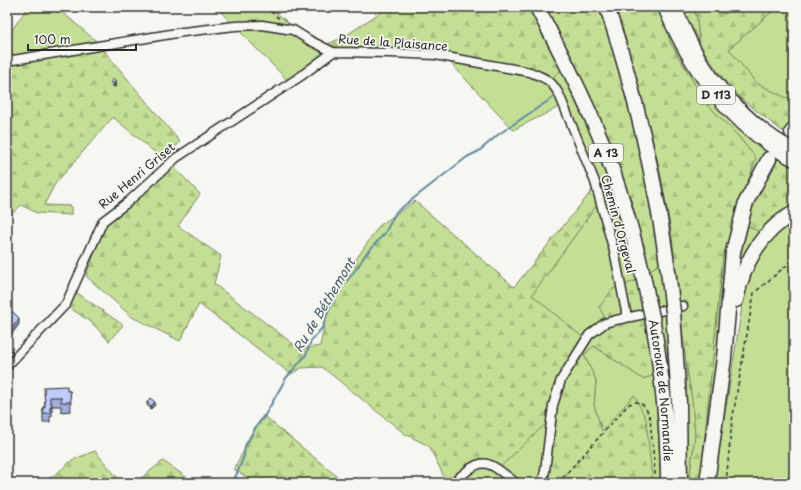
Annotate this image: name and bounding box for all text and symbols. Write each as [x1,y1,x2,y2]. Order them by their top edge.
scale bar [28,26,136,52]
street label: Rue de la Plaisance [338,29,449,55]
text: 100 m [34,30,71,48]
road number: D 113 [697,86,735,104]
street label: Rue Henri Griset [94,138,179,213]
road number: A 13 [589,144,623,162]
street label: Chemin d'Orgeval [597,172,641,275]
water label: Ru de Béthemont [288,253,360,355]
street label: Autoroute de Normandie [645,318,678,462]

